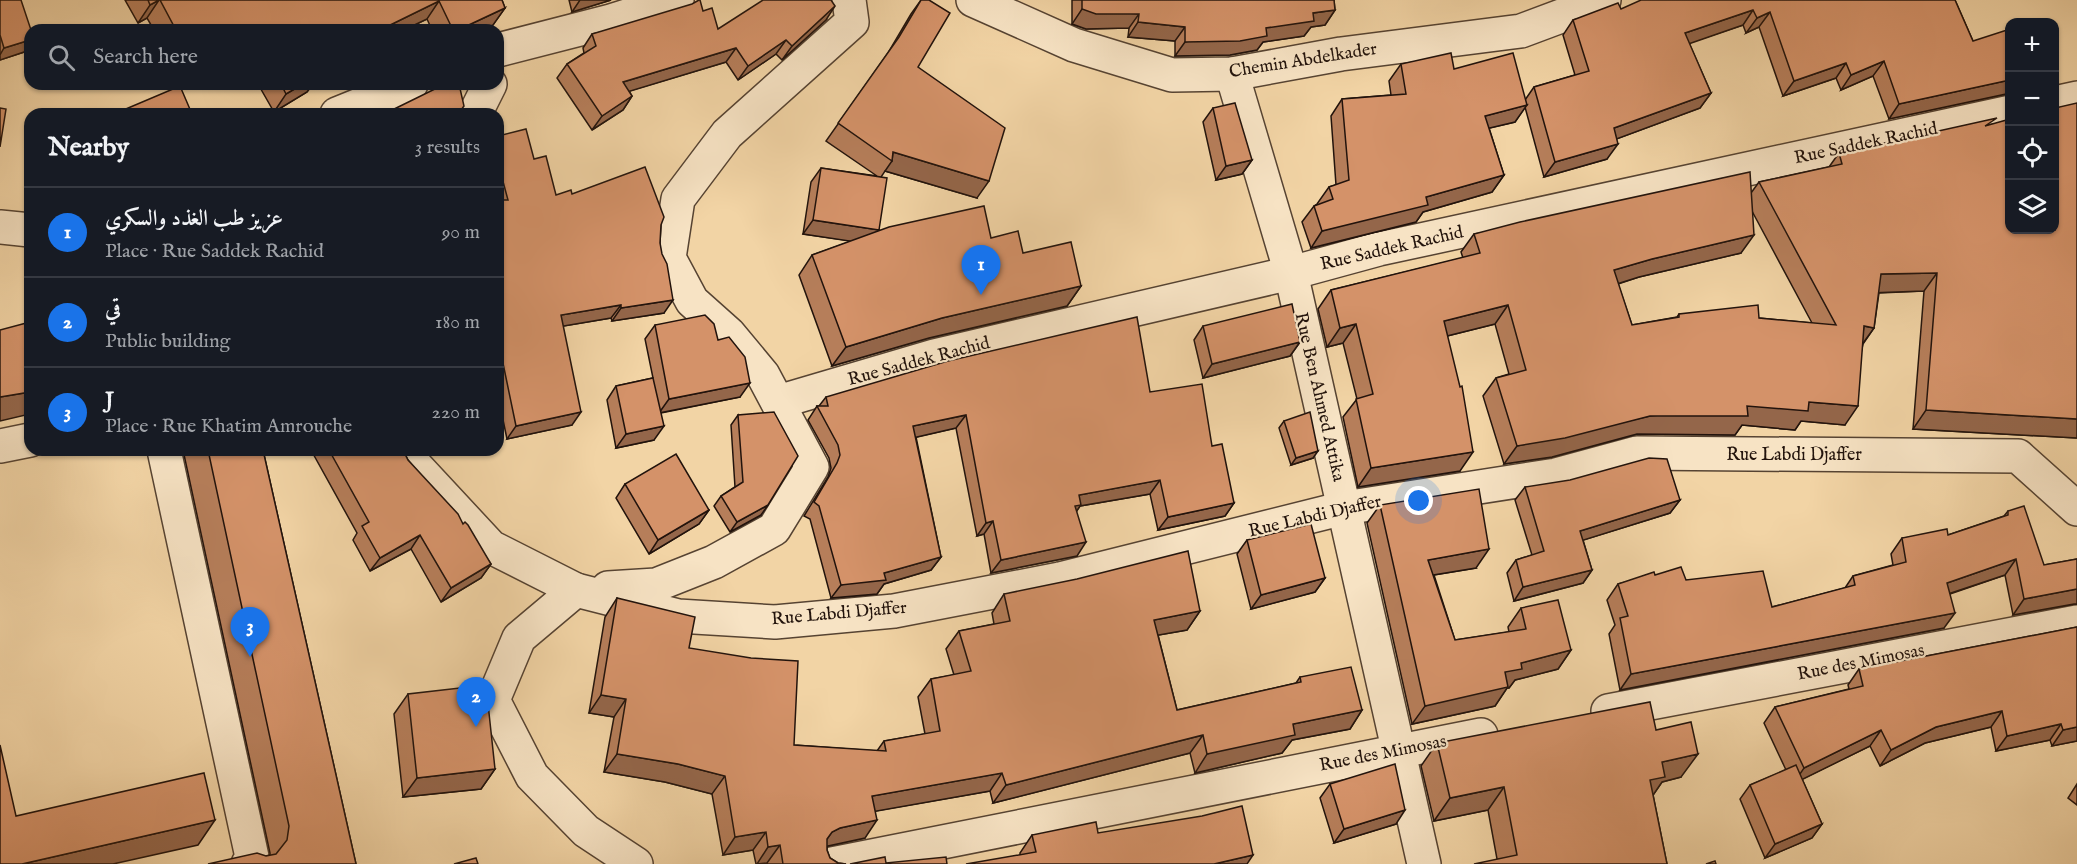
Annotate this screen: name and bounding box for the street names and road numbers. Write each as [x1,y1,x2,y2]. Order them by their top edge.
street label: Chemin Abdelkader [1227,38,1379,84]
street label: Rue Saddek Rachid [1792,117,1940,170]
street label: Rue Saddek Rachid [1318,221,1466,277]
street label: Rue Ben Ahmed Attika [1288,310,1350,484]
street label: Rue Saddek Rachid [845,332,993,392]
street label: Rue Labdi Djaffer [1726,444,1862,467]
street label: Rue Labdi Djaffer [1246,490,1384,543]
street label: Rue Labdi Djaffer [770,597,908,631]
street label: Rue des Mimosas [1796,639,1926,687]
street label: Rue des Mimosas [1318,730,1448,778]

